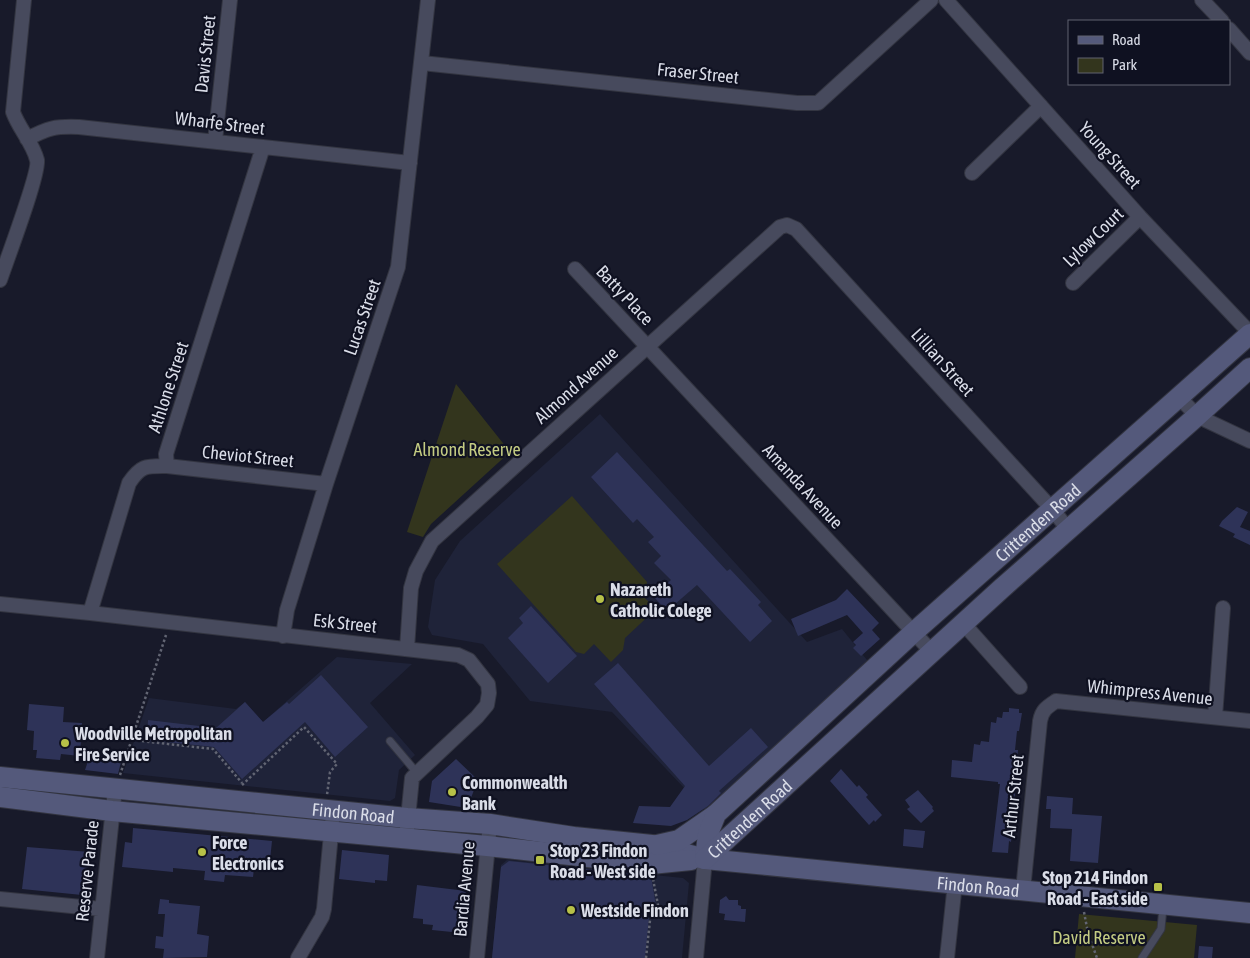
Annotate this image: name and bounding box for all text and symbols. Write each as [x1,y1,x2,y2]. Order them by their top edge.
street label: Davis Street [190,14,220,94]
legend [1068,20,1230,85]
text: Road [1112,31,1141,48]
text: Park [1112,56,1137,73]
street label: Fraser Street [656,58,740,88]
street label: Wharfe Street [174,107,266,139]
street label: Young Street [1075,117,1145,193]
street label: Lylow Court [1059,203,1127,271]
street label: Batty Place [592,261,658,329]
street label: Lucas Street [339,276,385,358]
street label: Lillian Street [907,324,979,400]
street label: Athlone Street [143,339,193,435]
street label: Almond Avenue [530,342,622,428]
park label: Almond Reserve [413,439,521,460]
street label: Amanda Avenue [758,439,848,533]
street label: Cheviot Street [201,441,295,471]
street label: Crittenden Road [991,479,1085,566]
place label: Nazareth Catholic Colege [610,579,712,621]
marker: Nazareth Catholic Colege [594,593,606,605]
street label: Esk Street [312,609,378,637]
street label: Whimpress Avenue [1086,675,1214,709]
place label: Woodville Metropolitan Fire Service [74,723,232,765]
marker: Woodville Metropolitan Fire Service [59,737,71,749]
street label: Arthur Street [998,753,1028,839]
place label: Commonwealth Bank [462,772,568,814]
street label: Crittenden Road [703,775,796,862]
marker: Commonwealth Bank [446,786,458,798]
street label: Findon Road [311,798,395,827]
street label: Reserve Parade [71,819,103,923]
place label: Force Electronics [212,832,284,874]
street label: Bardia Avenue [449,840,479,938]
place label: Stop 23 Findon Road - West side [550,840,656,882]
marker: Force Electronics [196,846,208,858]
marker: Stop 23 Findon Road - West side [534,854,546,866]
place label: Stop 214 Findon Road - East side [1042,867,1148,909]
street label: Findon Road [936,871,1020,901]
marker: Stop 214 Findon Road - East side [1152,881,1164,893]
place label: Westside Findon [580,900,689,921]
marker: Westside Findon [565,904,577,916]
park label: David Reserve [1052,927,1146,948]

